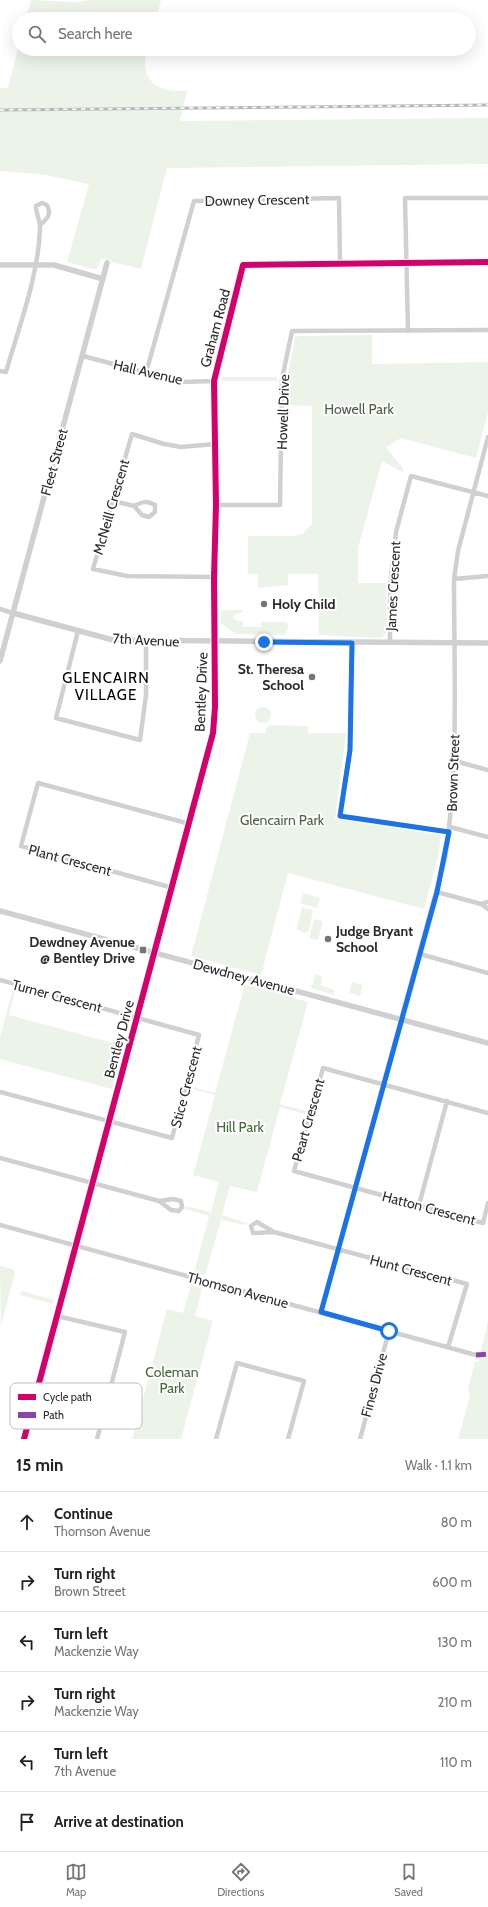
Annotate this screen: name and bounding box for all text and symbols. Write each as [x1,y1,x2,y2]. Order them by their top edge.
search box [12,12,476,56]
icon: search [26,23,48,45]
text: Search here [58,25,133,43]
street label: Downey Crescent [205,190,310,210]
street label: Graham Road [196,287,234,369]
street label: Hall Avenue [112,355,184,389]
street label: Howell Drive [273,374,293,450]
park label: Howell Park [324,400,394,418]
street label: Fleet Street [36,426,72,498]
street label: McNeill Crescent [89,457,133,557]
street label: James Crescent [382,540,404,632]
place label: Holy Child [272,595,336,613]
marker: Holy Child [259,599,269,609]
street label: 7th Avenue [112,629,180,651]
route end [255,633,273,651]
street label: Bentley Drive [191,652,211,732]
place label: St. Theresa School [238,660,304,694]
district label: GLENCAIRN VILLAGE [62,669,150,704]
marker: St. Theresa School [307,672,317,682]
street label: Brown Street [443,734,463,812]
park label: Glencairn Park [240,811,325,829]
street label: Plant Crescent [27,840,114,880]
place label: Judge Bryant School [335,922,413,956]
place label: Dewdney Avenue @ Bentley Drive [29,933,135,967]
marker: Judge Bryant School [323,934,333,944]
marker: Dewdney Avenue @ Bentley Drive [138,945,148,955]
street label: Dewdney Avenue [191,955,297,999]
street label: Turner Crescent [10,975,104,1017]
street label: Bentley Drive [100,998,138,1080]
street label: Stice Crescent [166,1044,206,1130]
street label: Peart Crescent [288,1076,329,1164]
park label: Hill Park [216,1118,265,1136]
street label: Hatton Crescent [380,1187,478,1229]
street label: Hunt Crescent [368,1250,454,1290]
street label: Thomson Avenue [186,1268,290,1312]
route start [380,1322,398,1340]
street label: Fines Drive [357,1351,391,1419]
park label: Coleman Park [145,1363,199,1397]
legend [10,1383,142,1429]
text: Cycle path [43,1390,92,1404]
text: Path [43,1408,64,1422]
text: 15 min [16,1455,63,1475]
text: Walk · 1.1 km [405,1457,472,1473]
text: Continue [54,1505,113,1523]
icon: ahead [16,1511,38,1533]
text: 80 m [441,1514,472,1530]
text: Thomson Avenue [54,1523,150,1539]
text: Turn right [54,1565,115,1583]
icon: right [16,1571,38,1593]
text: 600 m [432,1574,472,1590]
text: Brown Street [54,1583,126,1599]
text: Turn left [54,1625,108,1643]
icon: left [16,1631,38,1653]
text: 130 m [437,1634,472,1650]
text: Mackenzie Way [54,1643,139,1659]
text: Turn right [54,1685,115,1703]
icon: right [16,1691,38,1713]
text: 210 m [438,1694,472,1710]
text: Mackenzie Way [54,1703,139,1719]
text: Turn left [54,1745,108,1763]
icon: left [16,1751,38,1773]
text: 110 m [440,1754,472,1770]
text: 7th Avenue [54,1763,116,1779]
icon: arrive [16,1811,38,1833]
text: Arrive at destination [54,1813,184,1831]
tab: Map [65,1861,87,1899]
tab: Directions [217,1861,264,1899]
tab: Saved [394,1861,423,1899]

